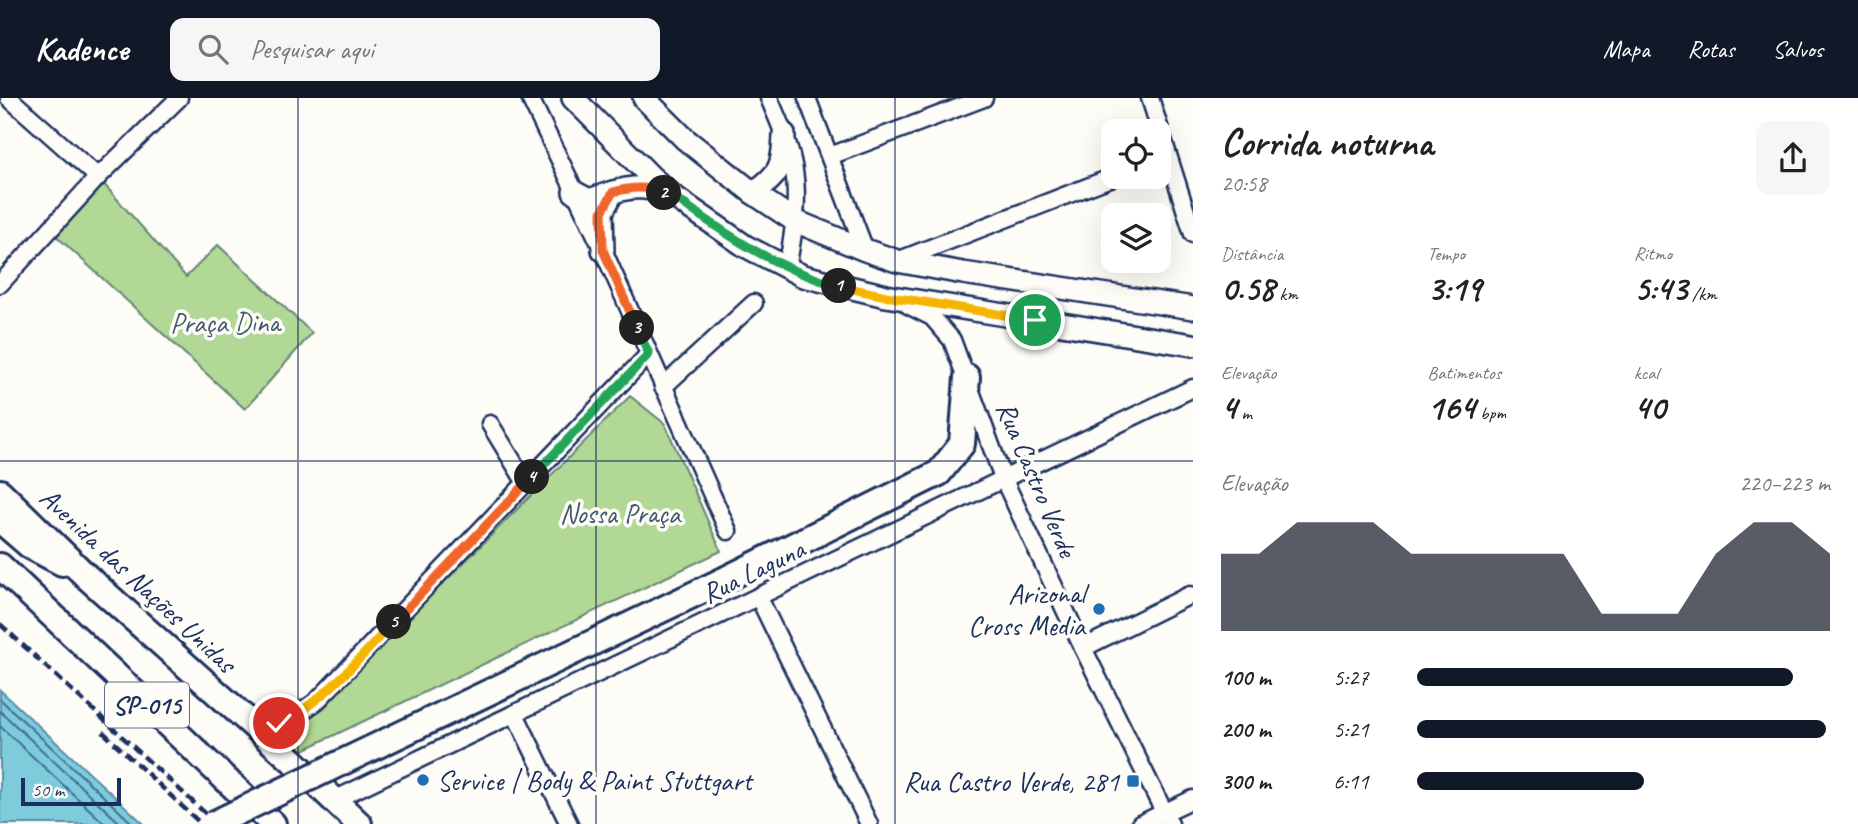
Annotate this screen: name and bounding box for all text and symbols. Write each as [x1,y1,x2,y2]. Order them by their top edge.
search box [170,18,660,81]
text: Kadence [35,28,128,70]
icon: search [194,30,232,68]
text: Pesquisar aqui [250,33,374,66]
text: Mapa [1603,34,1650,64]
text: Rotas [1688,34,1734,64]
text: Salvos [1772,34,1823,64]
map controls [1101,119,1171,273]
button: locate [1101,119,1171,189]
text: Corrida noturna [1221,119,1433,166]
button: share [1756,121,1830,195]
text: 20:58 [1221,169,1267,198]
pin: 2 [646,176,682,210]
text: 2 [659,180,668,204]
button: layers [1101,203,1171,273]
text: Distância [1221,242,1283,266]
text: Tempo [1427,242,1465,266]
text: Ritmo [1634,242,1672,266]
text: 0.58 [1221,266,1275,311]
text: 3:19 [1427,266,1481,311]
text: 5:43 [1634,266,1687,311]
pin: 1 [822,268,856,304]
text: 1 [834,273,843,297]
text: km [1275,282,1298,306]
text: /km [1687,282,1717,306]
pin [1005,290,1065,350]
icon: arrive [1016,301,1054,339]
park label: Praça Dina [170,305,282,340]
pin: 3 [620,310,654,345]
text: 3 [632,315,641,339]
text: Elevação [1221,361,1276,385]
text: Batimentos [1427,361,1501,385]
text: kcal [1634,361,1659,385]
text: 4 [1221,385,1237,430]
text: 164 [1427,385,1475,430]
text: 40 [1634,385,1665,430]
street label: Rua Castro Verde [989,396,1086,564]
text: m [1237,401,1252,425]
text: bpm [1475,401,1506,425]
pin: 4 [514,460,550,494]
text: 4 [527,464,536,488]
text: Elevação [1221,469,1288,498]
text: 220–223 m [1739,469,1830,498]
street label: Avenida das Nações Unidas [33,480,245,682]
park label: Nossa Praça [560,496,682,531]
street label: Rua Laguna [696,530,812,611]
place label: Arizonal Cross Media [968,576,1090,643]
marker: Arizonal Cross Media [1091,601,1107,617]
pin: 5 [376,604,412,640]
text: 5 [389,609,398,633]
text: 100 m [1221,663,1271,692]
text: 5:27 [1333,663,1369,692]
road number: SP-015 [105,682,189,727]
pin [249,693,309,753]
icon: check [260,704,298,742]
text: 200 m [1221,715,1271,744]
text: 5:21 [1333,715,1369,744]
place label: Service | Body & Paint Stuttgart [437,763,754,798]
place label: Rua Castro Verde, 281 [904,764,1120,799]
text: 300 m [1221,767,1271,796]
text: 6:11 [1333,767,1369,796]
marker: Service | Body & Paint Stuttgart [415,772,431,788]
marker: Rua Castro Verde, 281 [1125,773,1141,789]
scale bar [21,775,121,807]
text: 50 m [32,778,64,802]

